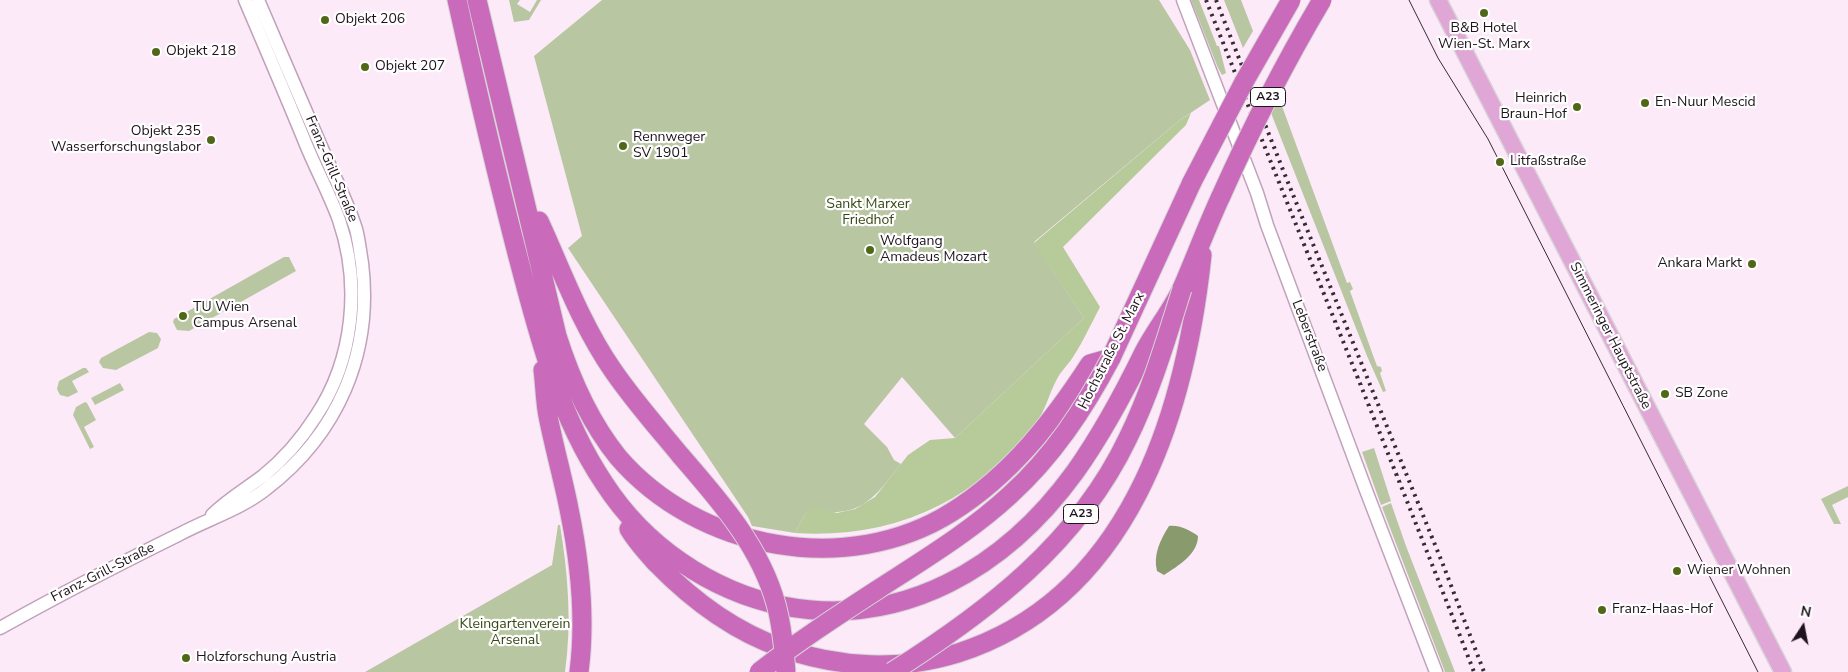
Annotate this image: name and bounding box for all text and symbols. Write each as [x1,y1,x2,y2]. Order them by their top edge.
marker: B&B Hotel Wien-St. Marx [1478,7,1490,19]
place label: Objekt 206 [335,12,405,28]
marker: Objekt 206 [319,14,331,26]
place label: B&B Hotel Wien-St. Marx [1438,21,1530,54]
place label: Objekt 218 [166,44,236,60]
marker: Objekt 218 [150,46,162,58]
place label: Objekt 207 [375,59,445,75]
marker: Objekt 207 [359,61,371,73]
road number: A23 [1250,88,1286,106]
place label: Heinrich Braun-Hof [1500,91,1567,124]
place label: En-Nuur Mescid [1655,95,1756,111]
marker: En-Nuur Mescid [1639,97,1651,109]
marker: Heinrich Braun-Hof [1571,101,1583,113]
street label: Franz-Grill-Straße [301,113,361,225]
place label: Objekt 235 Wasserforschungslabor [51,124,201,156]
place label: Rennweger SV 1901 [633,130,705,162]
marker: Objekt 235 Wasserforschungslabor [205,134,217,146]
marker: Rennweger SV 1901 [617,140,629,152]
place label: Litfaßstraße [1510,154,1586,170]
marker: Litfaßstraße [1494,156,1506,168]
park label: Sankt Marxer Friedhof [826,197,910,230]
place label: Wolfgang Amadeus Mozart [880,234,987,266]
marker: Wolfgang Amadeus Mozart [864,244,876,256]
place label: Ankara Markt [1657,256,1742,272]
marker: Ankara Markt [1746,258,1758,270]
street label: Simmeringer Hauptstraße [1566,260,1654,412]
street label: Hochstraße St. Marx [1075,290,1149,412]
street label: Leberstraße [1288,298,1330,374]
place label: TU Wien Campus Arsenal [193,300,297,332]
marker: TU Wien Campus Arsenal [177,310,189,322]
place label: SB Zone [1675,386,1728,402]
marker: SB Zone [1659,388,1671,400]
road number: A23 [1064,504,1098,524]
street label: Franz-Grill-Straße [48,540,158,606]
place label: Wiener Wohnen [1687,563,1791,579]
marker: Wiener Wohnen [1671,565,1683,577]
text: N [1799,601,1813,622]
place label: Franz-Haas-Hof [1612,602,1713,618]
north arrow [1778,602,1828,652]
marker: Franz-Haas-Hof [1596,604,1608,616]
park label: Kleingartenverein Arsenal [460,617,570,650]
place label: Holzforschung Austria [196,650,336,666]
marker: Holzforschung Austria [180,652,192,664]

